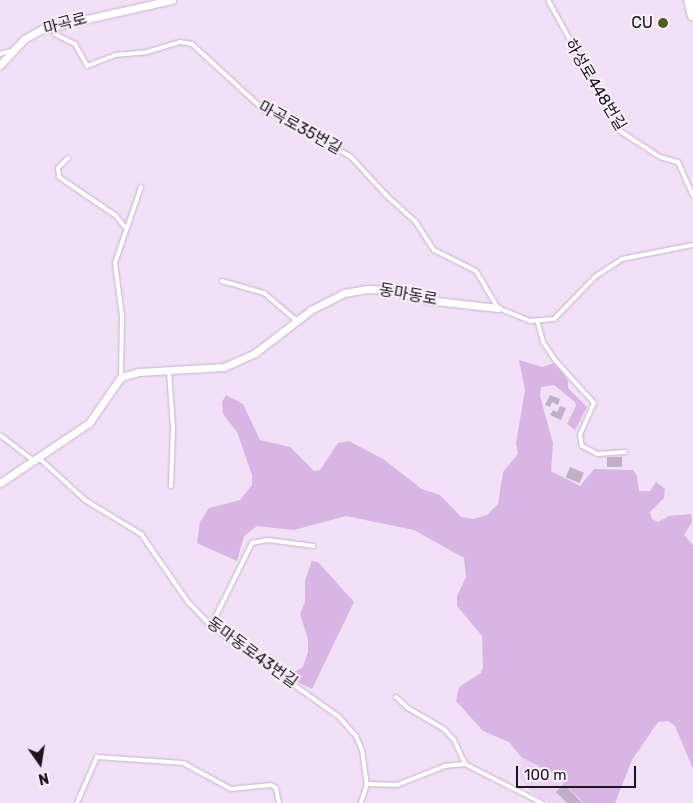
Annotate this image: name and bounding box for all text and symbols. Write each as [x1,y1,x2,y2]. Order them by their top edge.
street label: 마곡로 [41,9,89,39]
place label: CU [631,13,653,33]
marker: CU [657,17,669,29]
street label: 하성로448번길 [560,36,630,134]
street label: 마곡로35번길 [255,97,345,159]
street label: 동마동로 [377,280,439,310]
street label: 동마동로43번길 [203,614,301,692]
north arrow [15,738,65,788]
scale bar [518,756,638,788]
text: 100 m [524,766,566,784]
text: N [37,769,50,788]

